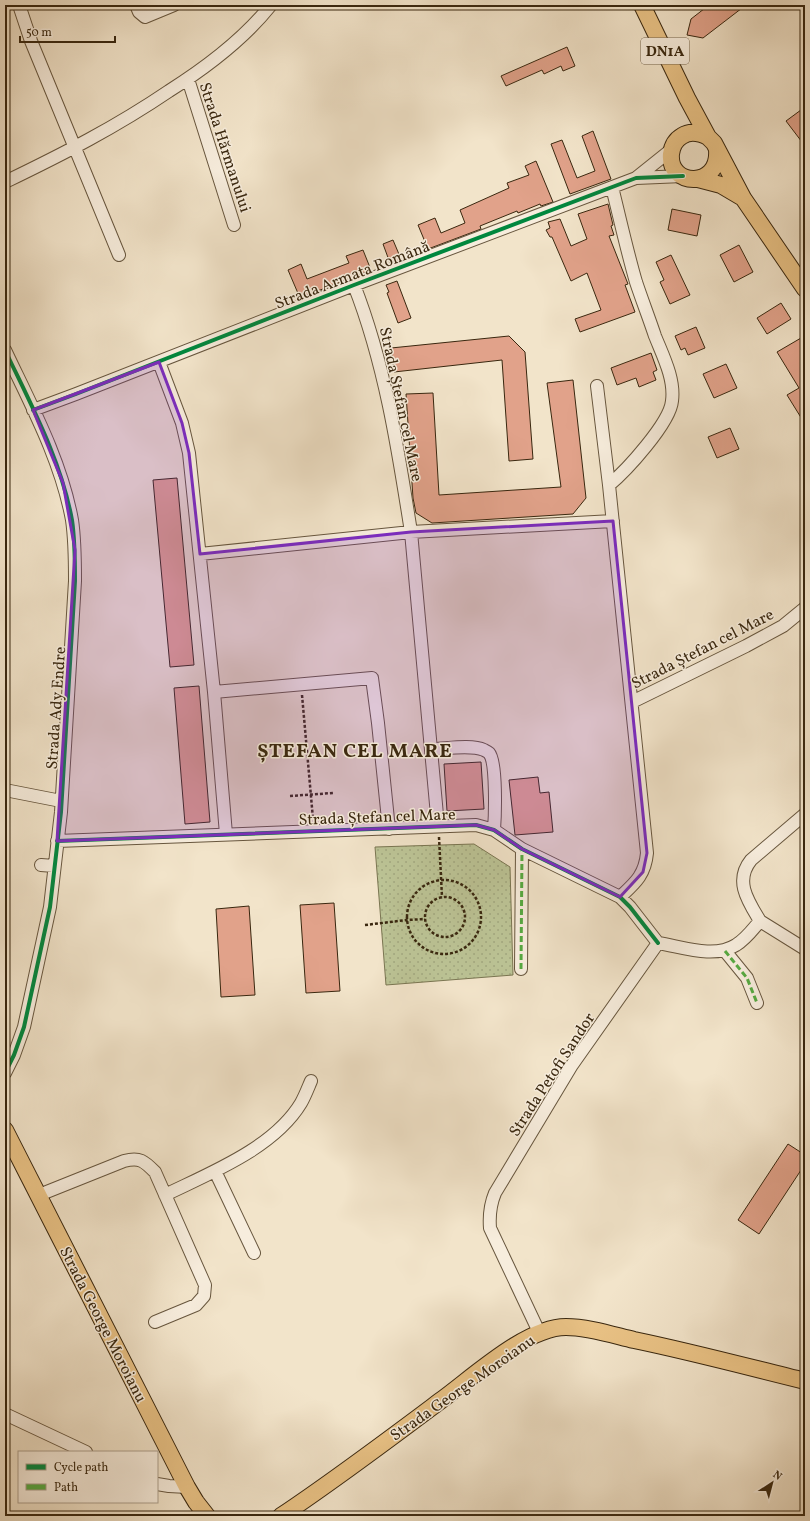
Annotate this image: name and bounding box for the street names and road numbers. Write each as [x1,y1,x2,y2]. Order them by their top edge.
road number: DN1A [641,38,689,64]
street label: Strada Hărmanului [193,80,256,216]
street label: Strada Armata Română [272,236,434,316]
street label: Strada Ștefan cel Mare [373,325,427,484]
street label: Strada Ștefan cel Mare [628,604,778,695]
street label: Strada Ady Endre [42,646,72,770]
street label: Strada Ștefan cel Mare [298,804,456,832]
street label: Strada Petofi Sandor [504,1009,601,1141]
street label: Strada George Moroianu [53,1243,151,1407]
street label: Strada George Moroianu [386,1330,540,1447]

